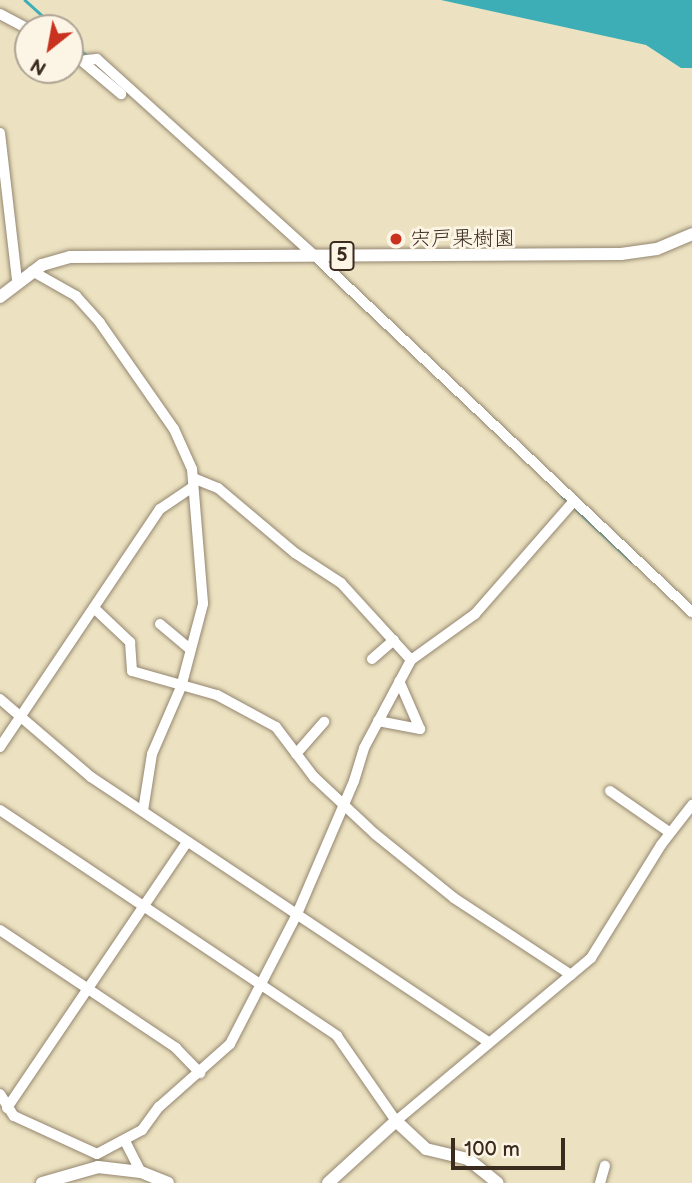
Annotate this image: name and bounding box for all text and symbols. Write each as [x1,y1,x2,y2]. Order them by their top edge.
north arrow [14,14,84,84]
text: N [27,52,51,79]
place label: 宍戸果樹園 [410,226,515,252]
marker: 宍戸果樹園 [388,231,404,247]
road number: 5 [328,240,356,272]
scale bar [454,1124,568,1168]
text: 100 m [464,1137,520,1162]

